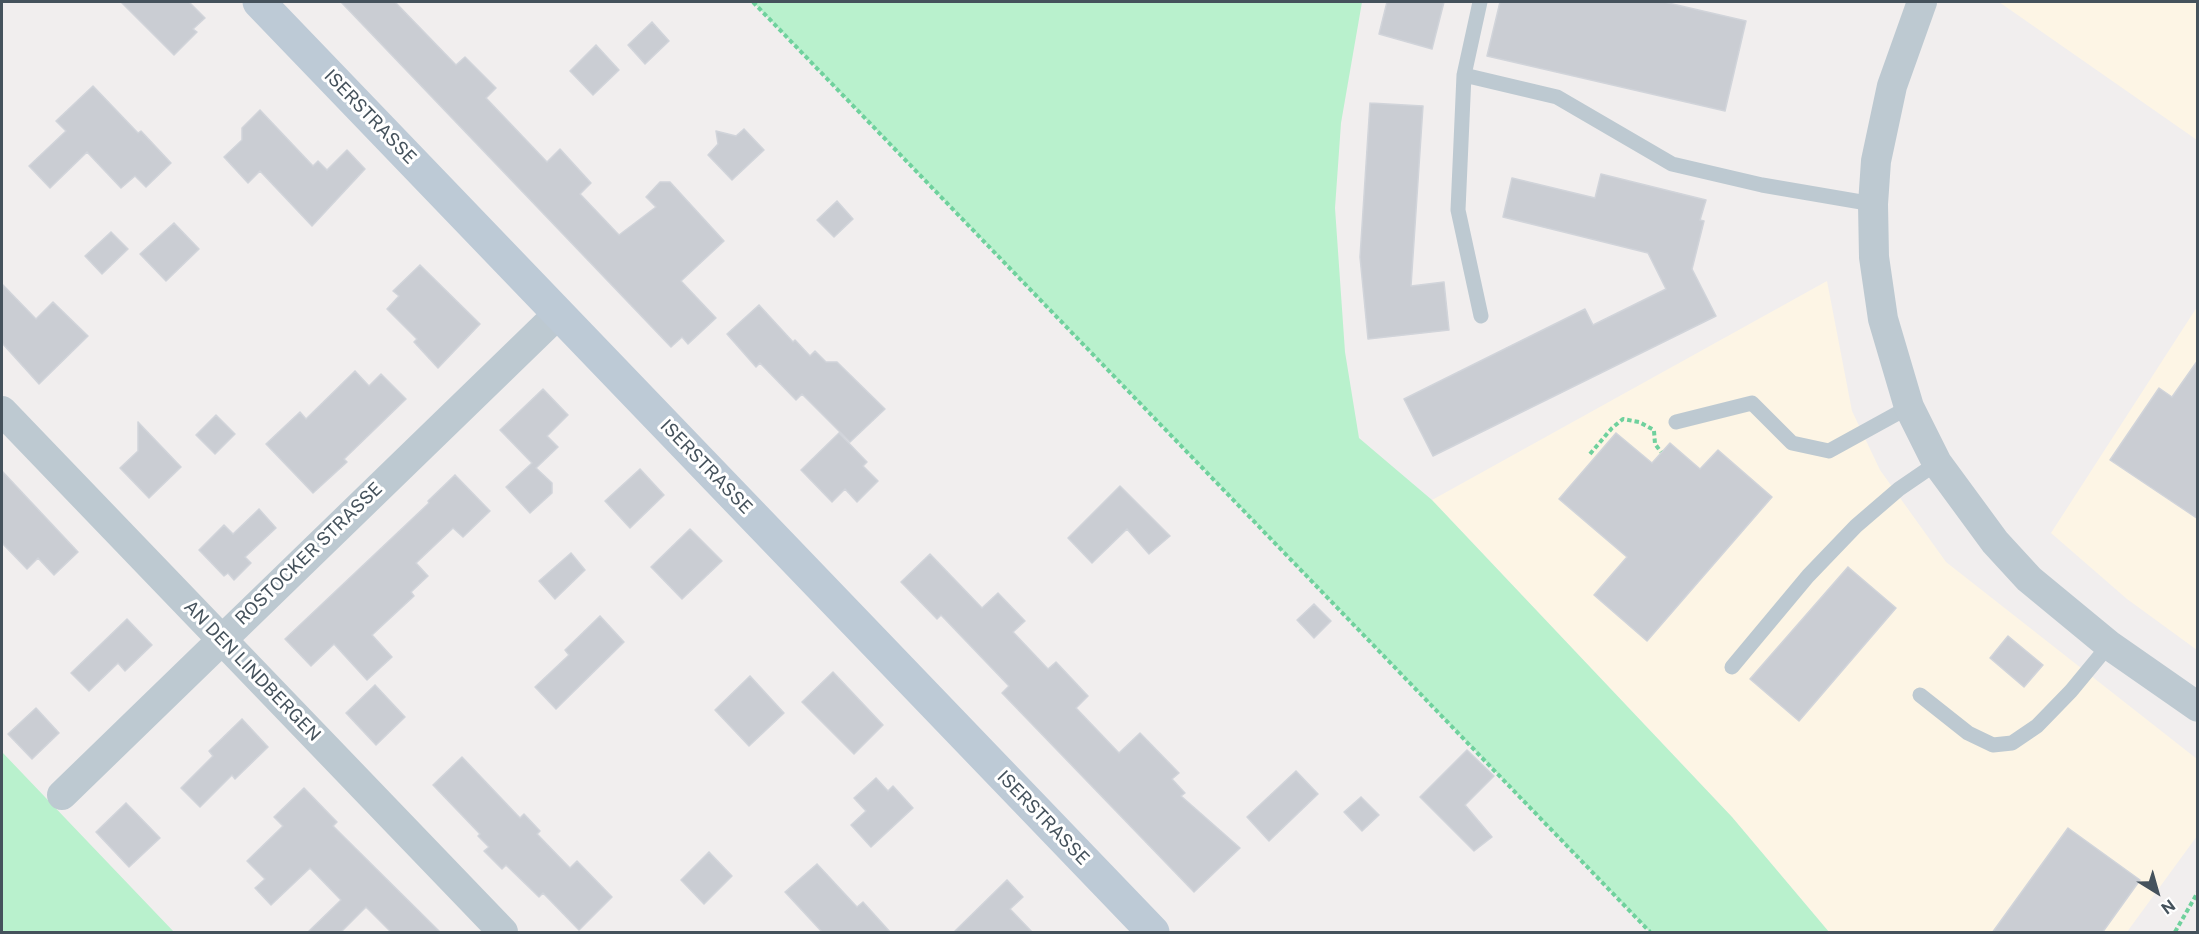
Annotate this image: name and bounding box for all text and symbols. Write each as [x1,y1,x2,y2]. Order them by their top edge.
street label: ISERSTRASSE [320,65,420,169]
street label: ISERSTRASSE [656,415,756,519]
street label: ROSTOCKER STRASSE [231,478,387,630]
street label: AN DEN LINDBERGEN [179,596,325,746]
street label: ISERSTRASSE [993,766,1093,870]
north arrow [2127,862,2187,922]
text: N [2157,895,2179,918]

